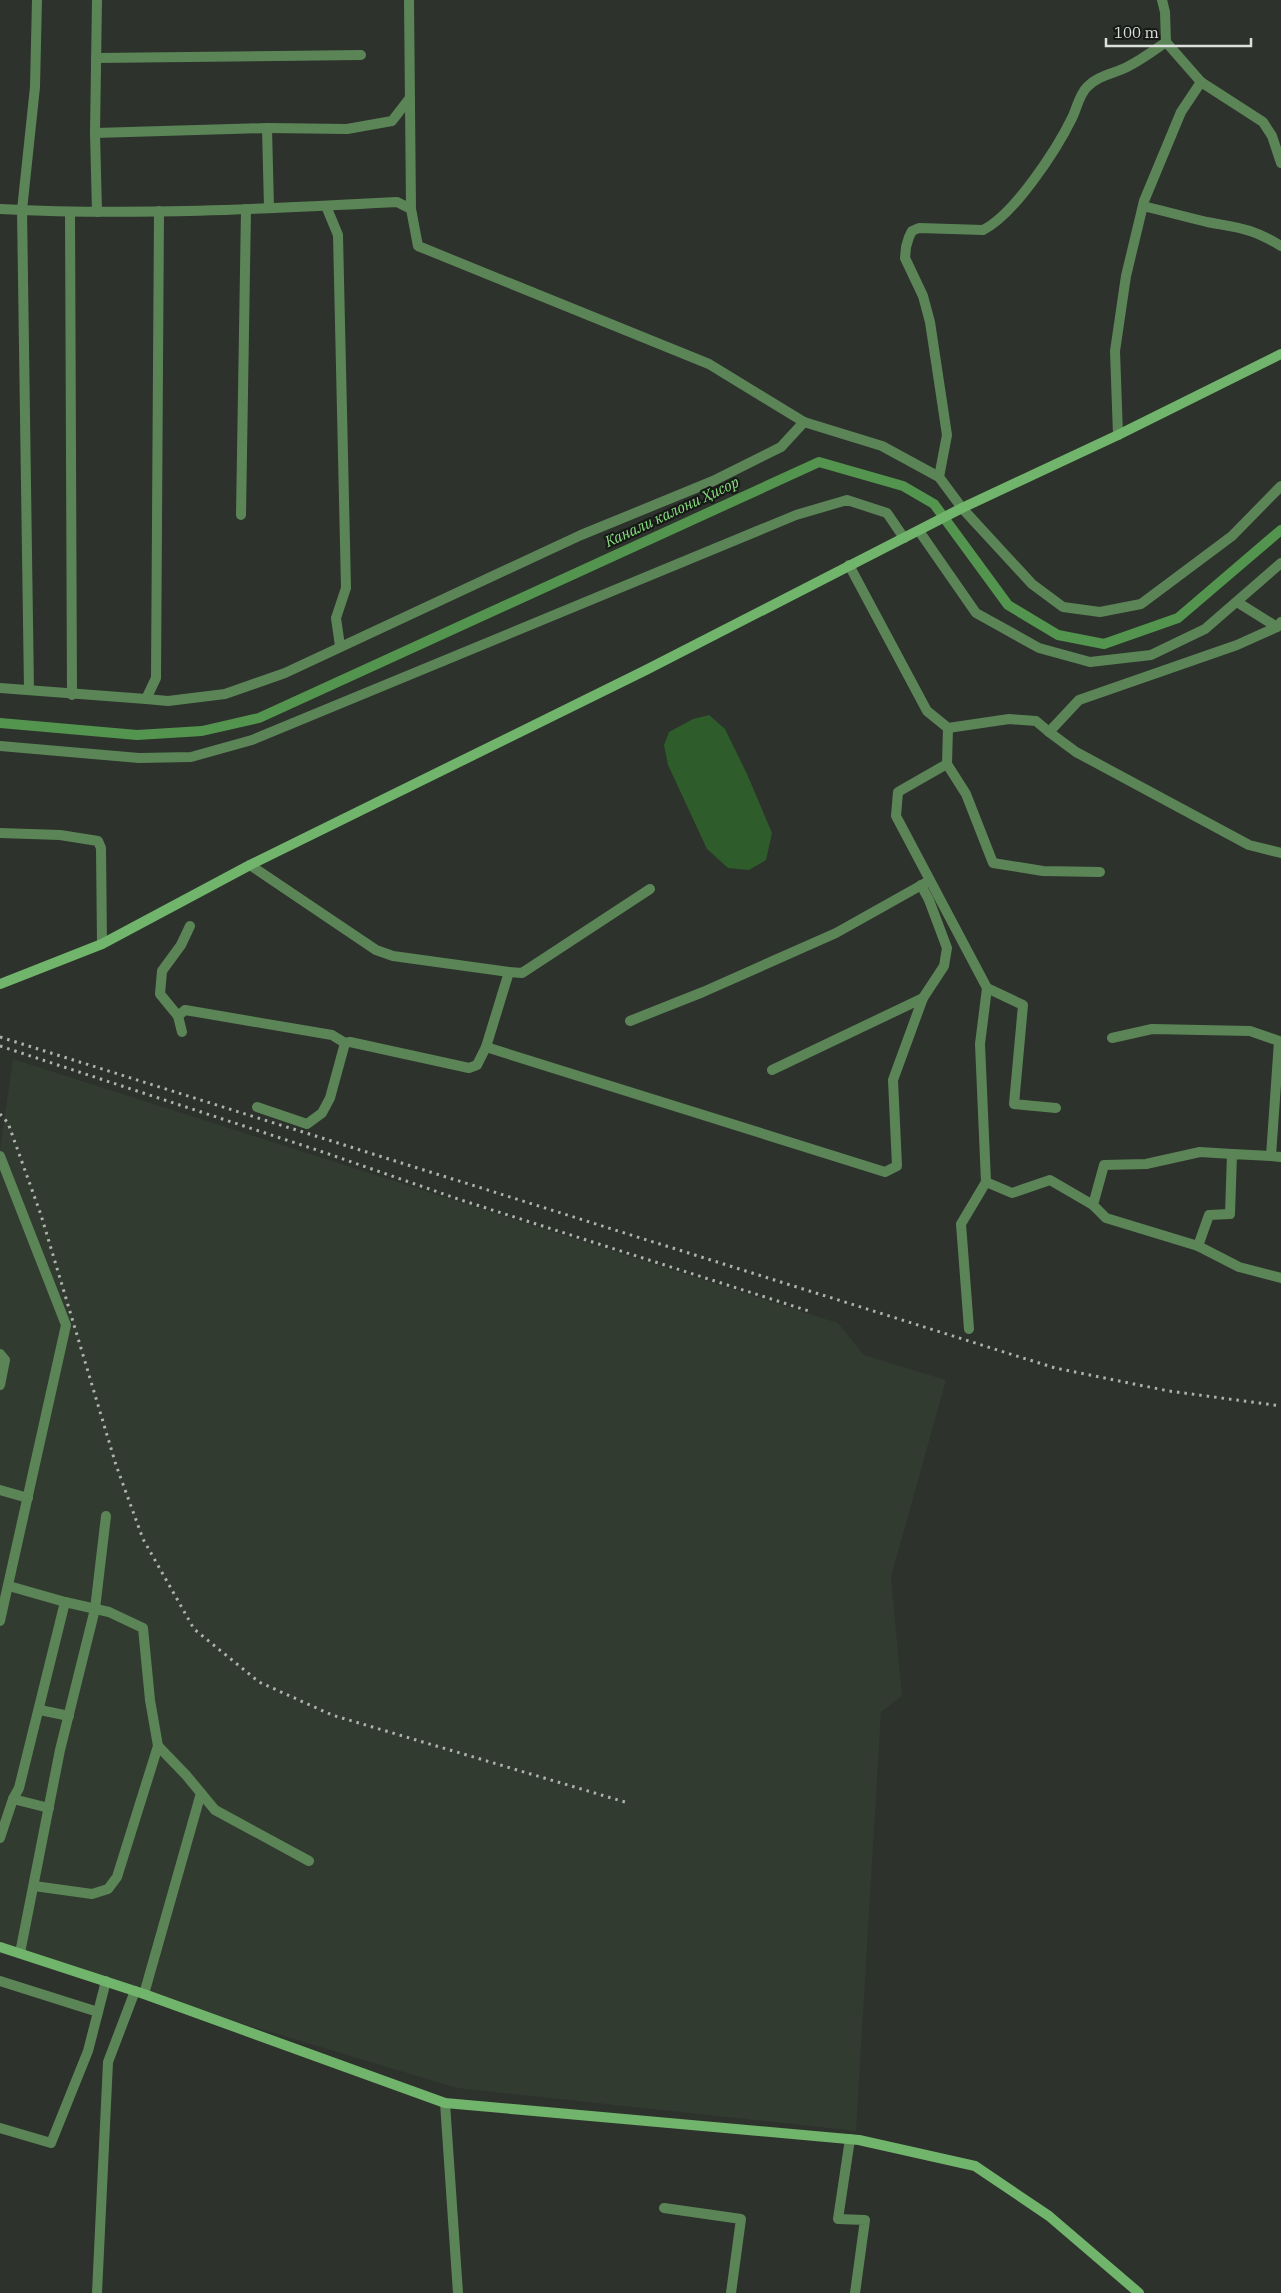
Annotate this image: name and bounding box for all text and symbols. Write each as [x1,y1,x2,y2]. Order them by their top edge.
scale bar [1106,15,1251,47]
text: 100 m [1114,23,1159,42]
water label: Канали калони Ҳисор [601,472,742,551]

